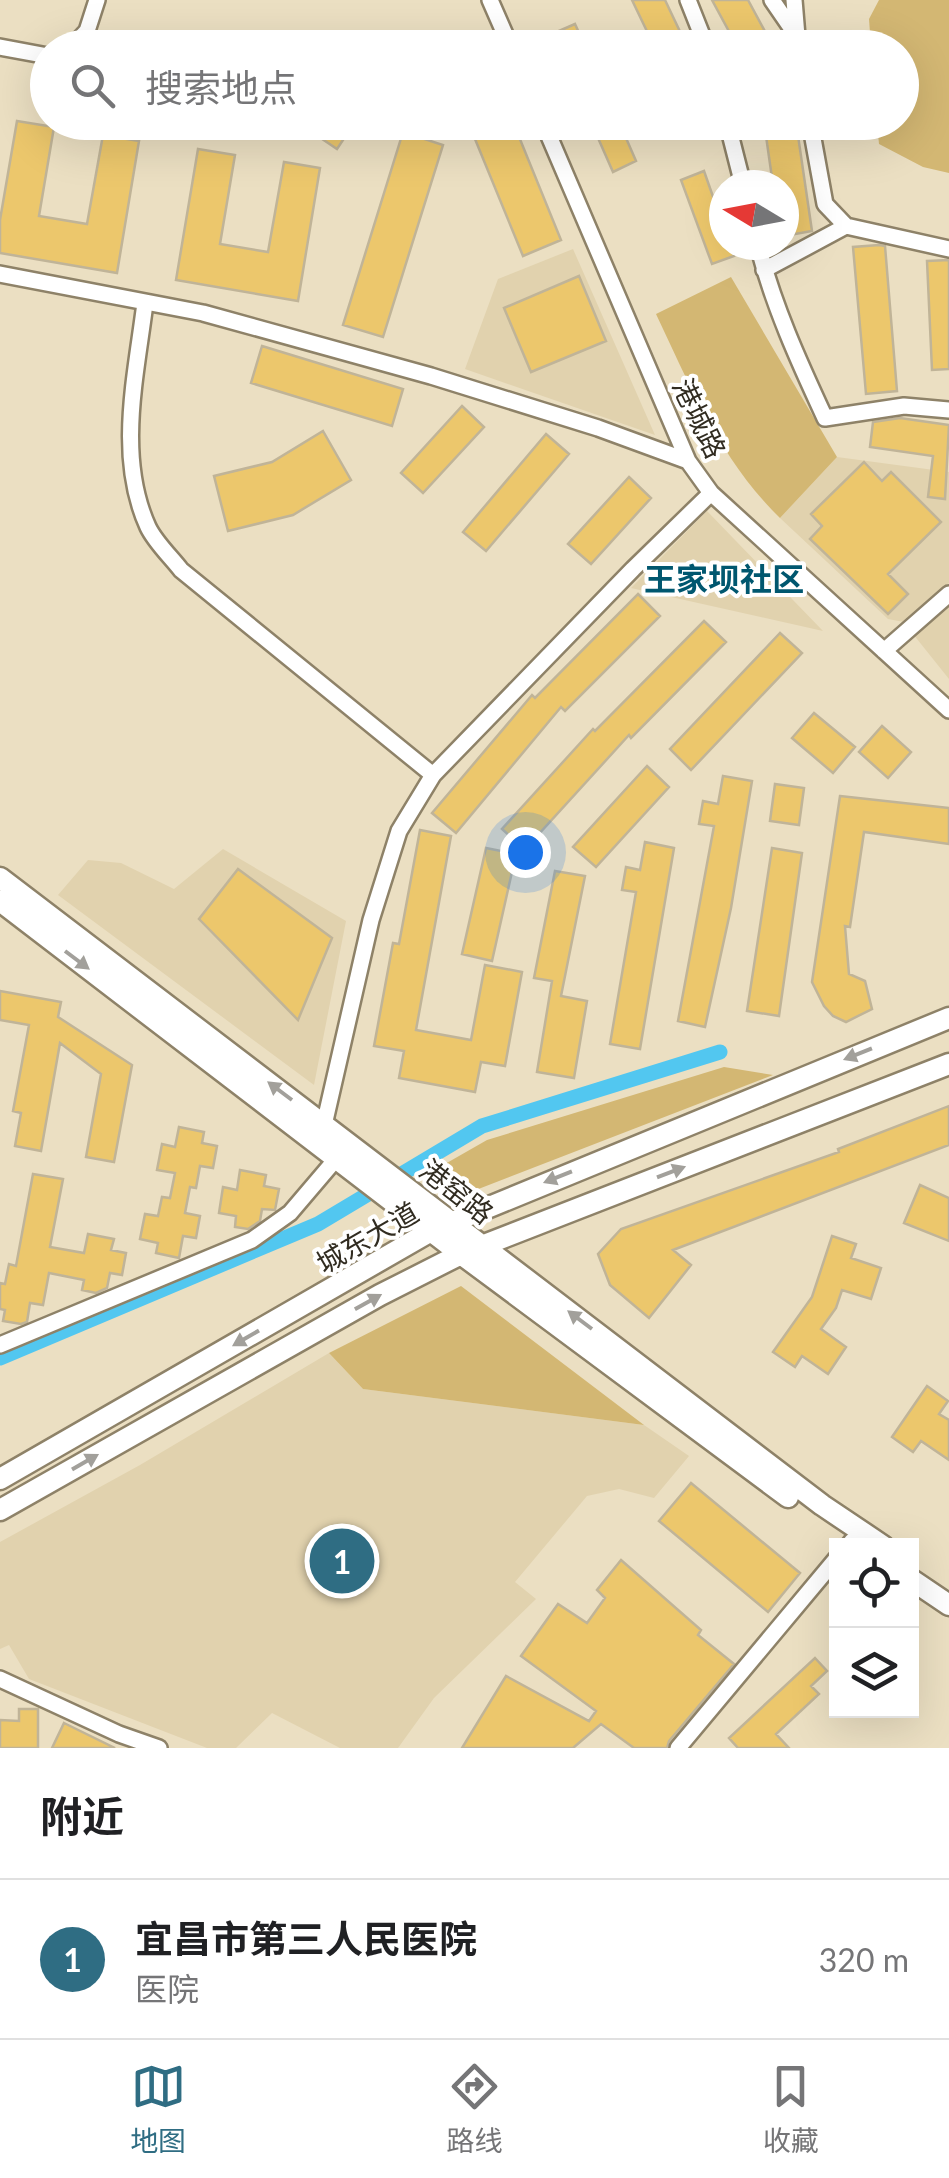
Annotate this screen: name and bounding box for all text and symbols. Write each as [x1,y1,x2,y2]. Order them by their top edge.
search box [30,30,919,140]
icon: search [65,58,120,113]
text: 搜索地点 [145,64,297,110]
north arrow [709,170,799,260]
street label: 港城路 [666,373,734,463]
district label: 王家坝社区 [644,559,804,598]
your location [500,827,551,878]
one-way arrow [64,950,90,971]
one-way arrow [843,1046,873,1062]
one-way arrow [267,1081,293,1102]
street label: 港窑路 [413,1152,501,1230]
one-way arrow [657,1164,687,1179]
one-way arrow [543,1170,573,1186]
street label: 城东大道 [310,1194,424,1280]
one-way arrow [354,1294,382,1312]
one-way arrow [567,1310,593,1331]
one-way arrow [232,1329,261,1346]
one-way arrow [71,1454,99,1471]
pin: 1 [310,1524,374,1598]
map controls [829,1538,919,1718]
button: locate [829,1538,919,1628]
button: layers [829,1628,919,1718]
text: 附近 [40,1791,124,1841]
text: 宜昌市第三人民医院 [135,1915,477,1961]
text: 1 [63,1940,82,1979]
text: 320 m [819,1940,909,1979]
text: 医院 [135,1969,199,2008]
tab: 地图 [130,2059,186,2159]
tab: 路线 [446,2059,503,2159]
tab: 收藏 [763,2059,819,2159]

